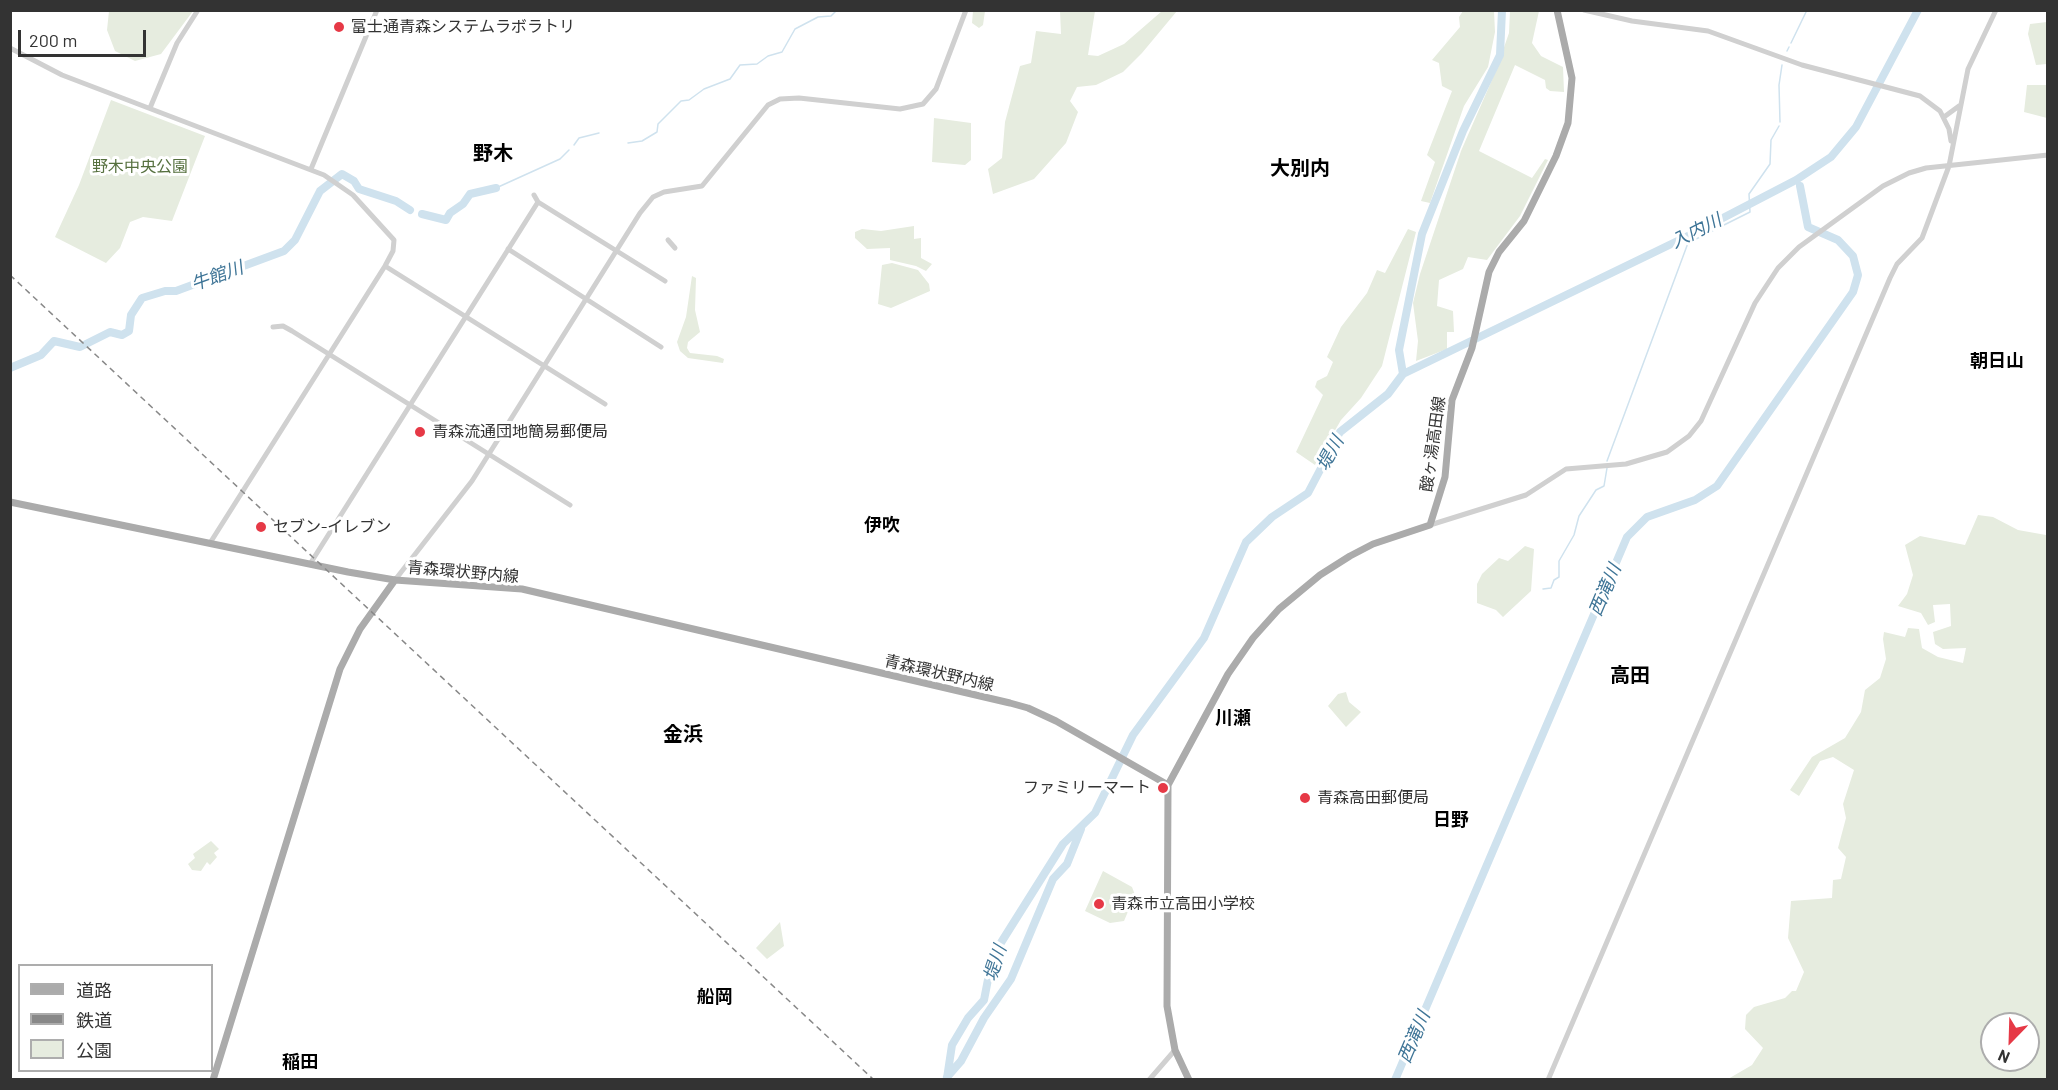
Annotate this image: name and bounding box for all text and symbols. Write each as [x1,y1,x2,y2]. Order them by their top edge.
place label: 富士通青森システムラボラトリ [351,17,575,37]
scale bar [21,18,148,56]
marker: 富士通青森システムラボラトリ [332,20,346,34]
text: 200 m [29,29,77,51]
district label: 野木 [473,141,513,165]
district label: 大別内 [1270,156,1330,180]
park label: 野木中央公園 [92,157,188,177]
water label: 入内川 [1667,209,1725,253]
water label: 牛館川 [188,257,246,295]
district label: 朝日山 [1970,350,2024,372]
street label: 酸ヶ湯高田線 [1417,395,1449,493]
place label: 青森流通団地簡易郵便局 [432,422,608,442]
marker: 青森流通団地簡易郵便局 [413,425,427,439]
water label: 堤川 [1312,432,1348,474]
district label: 伊吹 [864,514,900,536]
place label: セブン-イレブン [273,517,391,537]
marker: セブン-イレブン [254,520,268,534]
street label: 青森環状野内線 [406,558,520,586]
water label: 西滝川 [1585,561,1625,619]
street label: 青森環状野内線 [882,651,996,695]
district label: 高田 [1610,663,1650,687]
district label: 川瀬 [1215,707,1251,729]
district label: 金浜 [663,722,703,746]
place label: ファミリーマート [1023,778,1151,798]
marker: ファミリーマート [1156,781,1170,795]
place label: 青森高田郵便局 [1317,788,1429,808]
marker: 青森高田郵便局 [1298,791,1312,805]
district label: 日野 [1433,809,1469,831]
place label: 青森市立高田小学校 [1111,894,1255,914]
marker: 青森市立高田小学校 [1092,897,1106,911]
water label: 堤川 [979,943,1011,983]
legend [18,964,213,1072]
text: 道路 [76,979,112,1001]
district label: 船岡 [697,986,733,1008]
water label: 西滝川 [1394,1008,1434,1066]
text: 鉄道 [76,1009,112,1031]
north arrow [1980,1012,2040,1072]
text: 公園 [76,1039,112,1061]
text: N [1995,1046,2012,1068]
district label: 稲田 [282,1051,318,1073]

